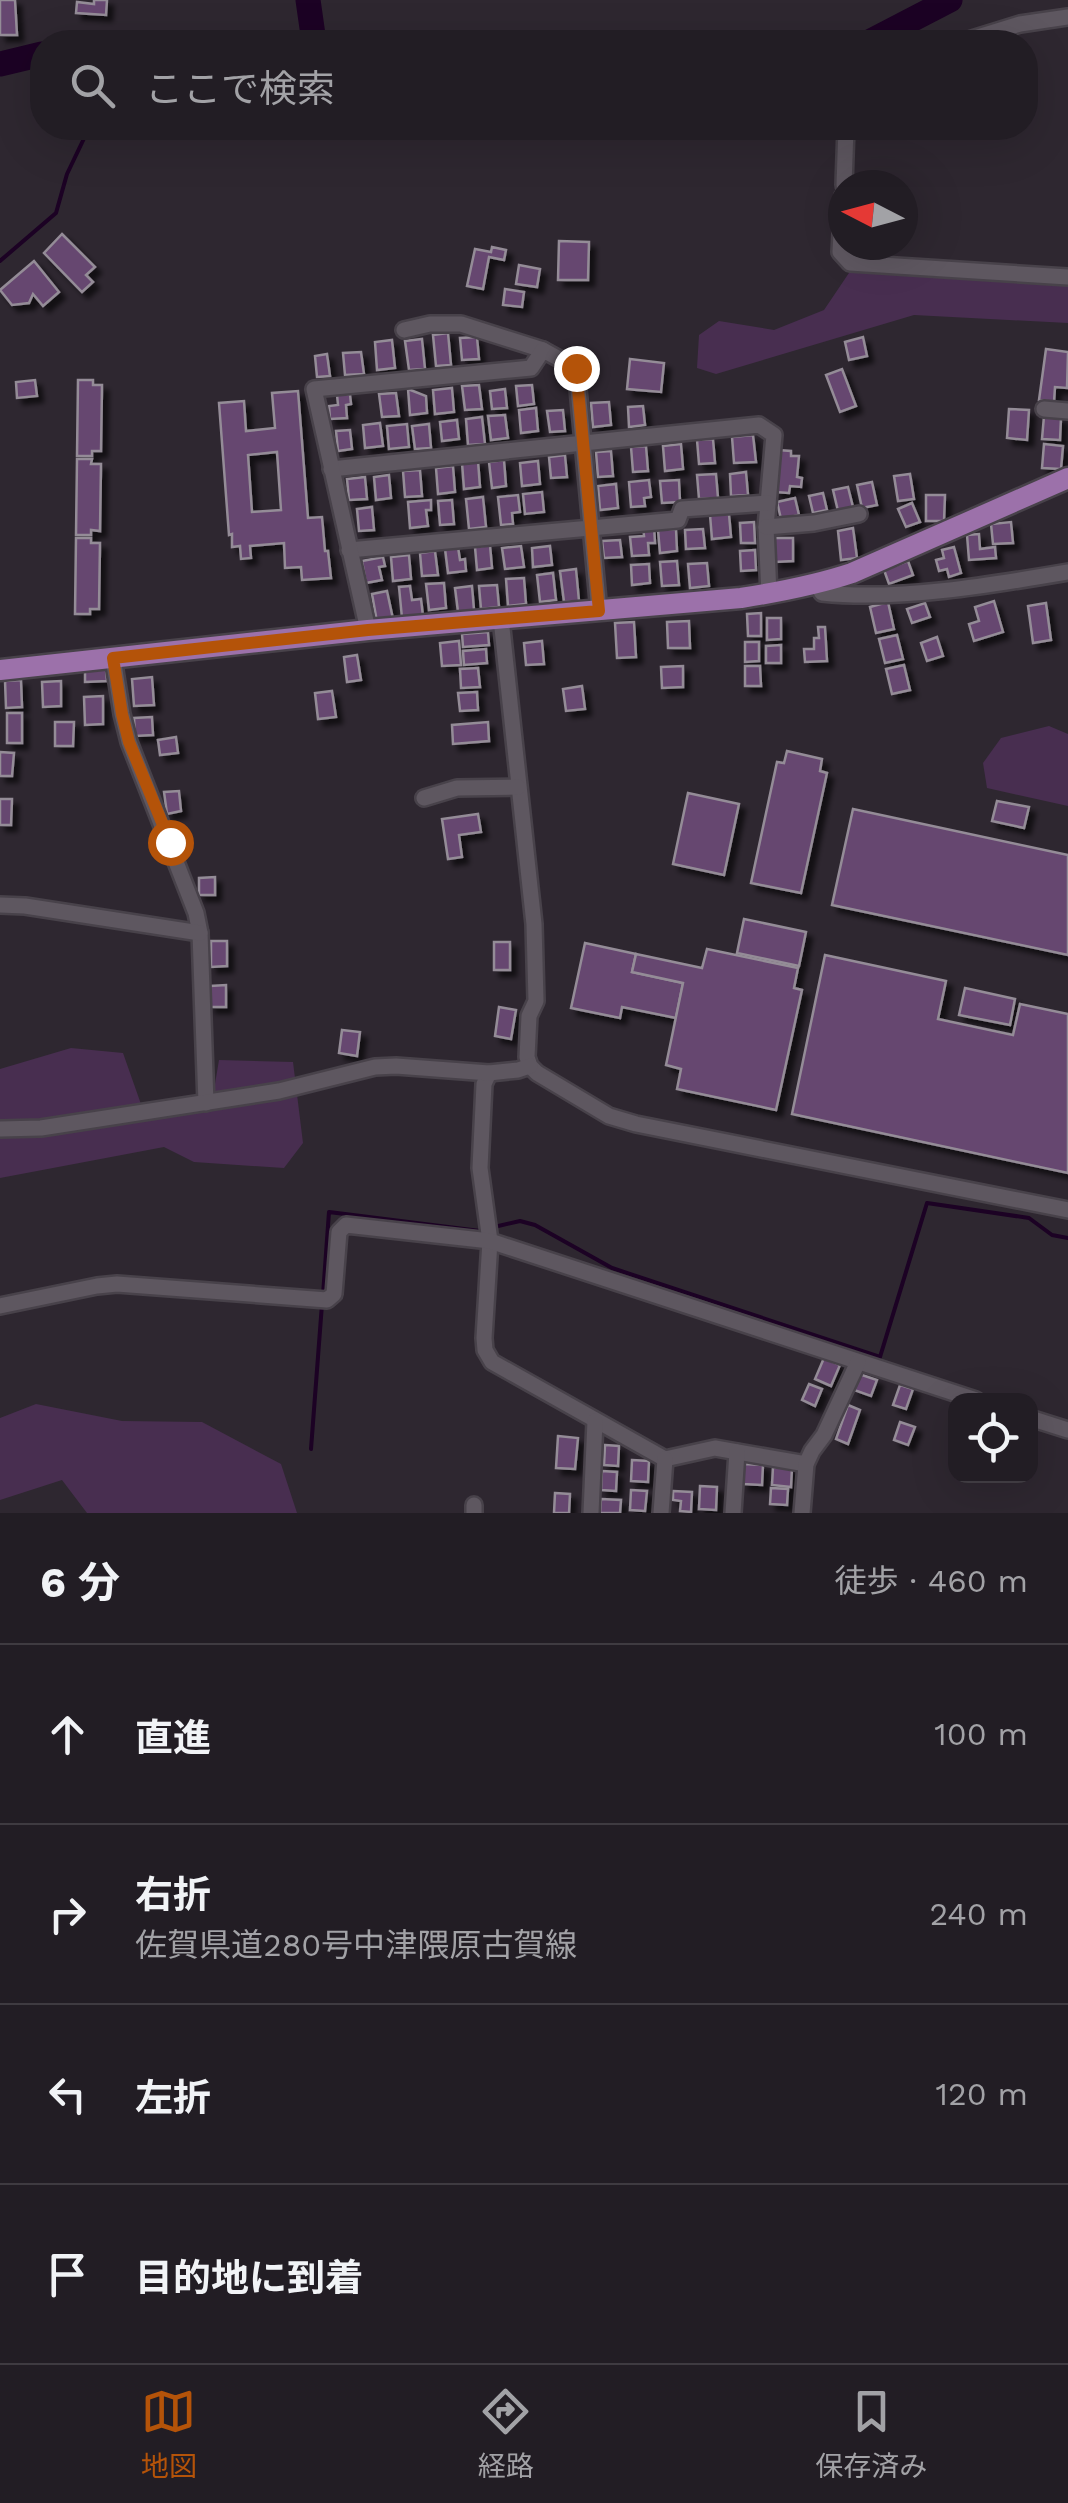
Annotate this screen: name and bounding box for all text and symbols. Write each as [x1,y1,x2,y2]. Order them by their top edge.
search box [30,30,1038,140]
icon: search [65,58,120,113]
text: ここで検索 [145,67,335,111]
north arrow [828,170,918,260]
route end [554,346,600,392]
route start [148,820,194,866]
map controls [948,1393,1038,1483]
button: locate [948,1393,1038,1483]
text: 6 分 [40,1558,120,1607]
text: 徒歩 · 460 m [835,1562,1028,1600]
icon: ahead [40,1707,95,1762]
text: 100 m [934,1715,1028,1753]
text: 直進 [135,1716,211,1760]
text: 右折 [135,1873,211,1917]
icon: right [40,1887,95,1942]
text: 240 m [929,1895,1028,1933]
text: 佐賀県道280号中津隈原古賀線 [135,1926,577,1964]
icon: left [40,2067,95,2122]
text: 120 m [936,2075,1028,2113]
text: 左折 [135,2076,211,2120]
icon: arrive [40,2247,95,2302]
text: 目的地に到着 [135,2256,363,2300]
tab: 地図 [141,2384,197,2484]
tab: 経路 [478,2384,534,2484]
tab: 保存済み [815,2384,927,2484]

